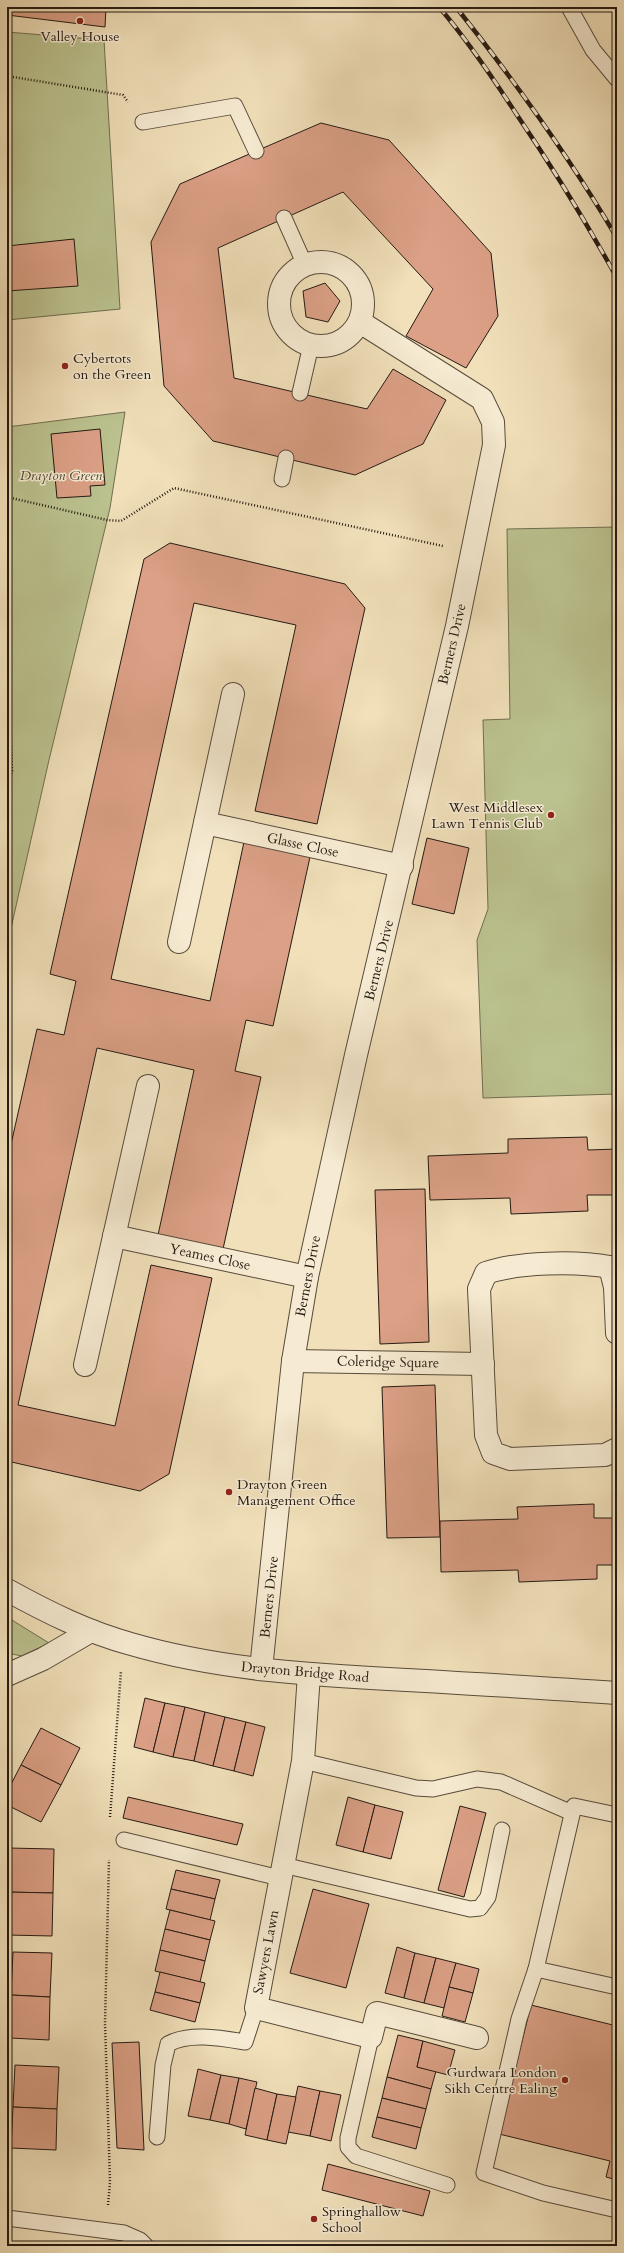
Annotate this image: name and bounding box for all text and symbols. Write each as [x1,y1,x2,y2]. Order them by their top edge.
marker: Valley House [75,16,85,26]
place label: Valley House [41,27,119,46]
place label: Cybertots on the Green [73,349,151,384]
marker: Cybertots on the Green [60,361,70,371]
park label: Drayton Green [20,466,102,485]
street label: Berners Drive [433,602,471,686]
place label: West Middlesex Lawn Tennis Club [431,798,543,833]
marker: West Middlesex Lawn Tennis Club [546,810,556,820]
street label: Glasse Close [265,828,341,862]
street label: Berners Drive [360,918,398,1002]
street label: Berners Drive [291,1234,325,1318]
street label: Yeames Close [168,1239,252,1275]
street label: Coleridge Square [337,1352,439,1372]
place label: Drayton Green Management Office [237,1475,356,1510]
marker: Drayton Green Management Office [224,1487,234,1497]
street label: Berners Drive [255,1555,283,1639]
street label: Drayton Bridge Road [240,1657,370,1687]
street label: Sawyers Lawn [249,1908,283,1996]
place label: Gurdwara London Sikh Centre Ealing [444,2063,557,2098]
marker: Gurdwara London Sikh Centre Ealing [560,2075,570,2085]
place label: Springhallow School [322,2202,402,2237]
marker: Springhallow School [309,2214,319,2224]

